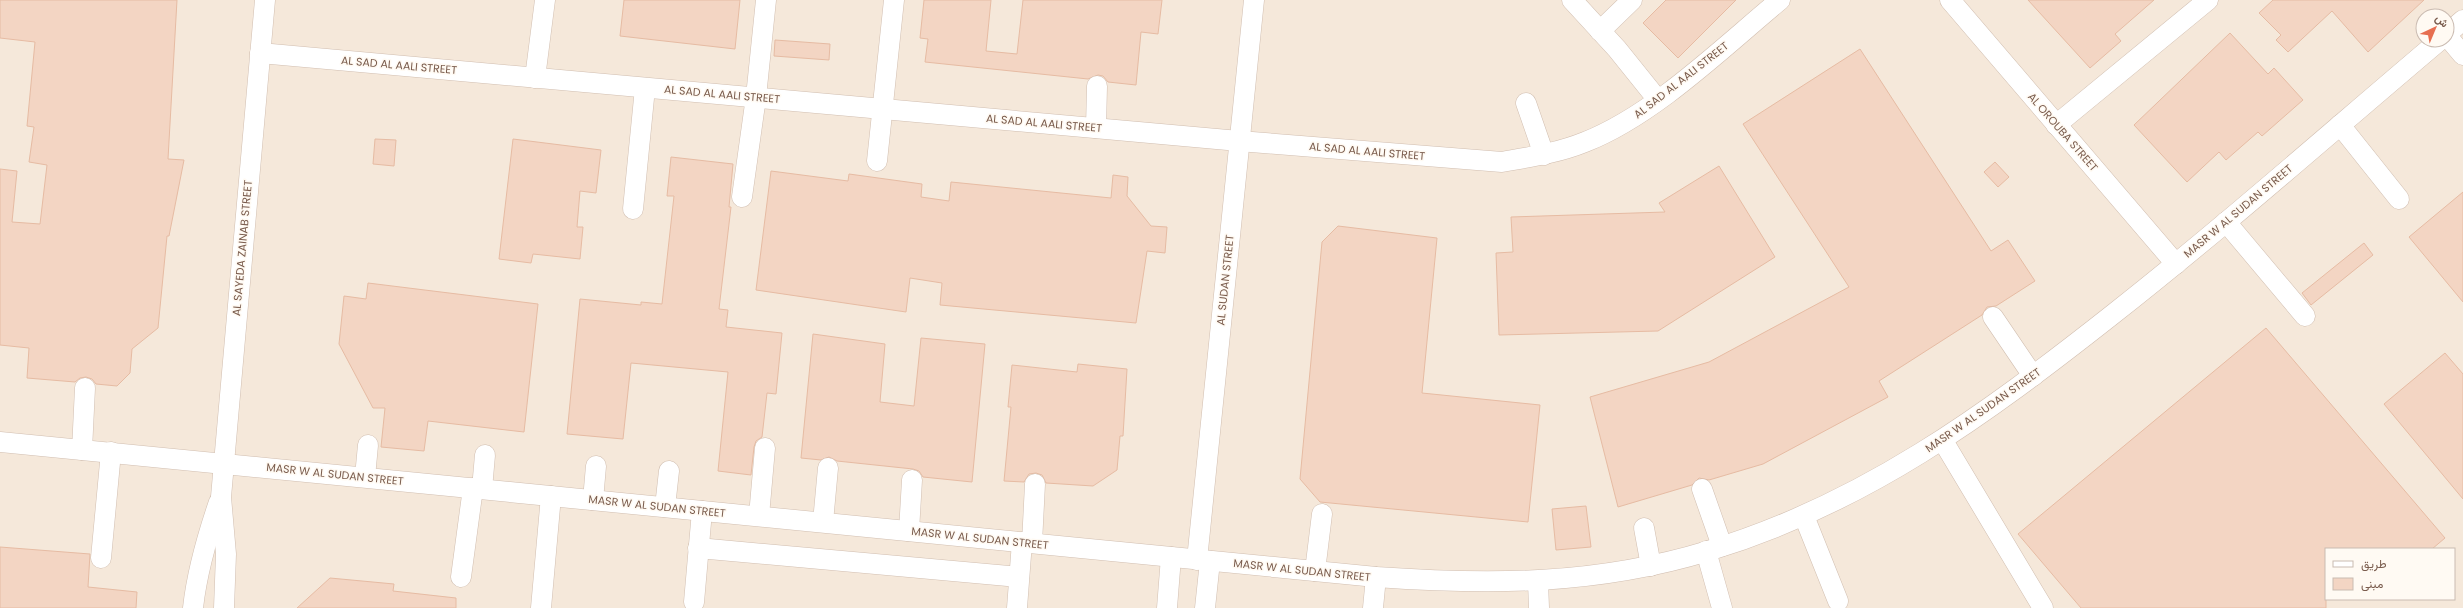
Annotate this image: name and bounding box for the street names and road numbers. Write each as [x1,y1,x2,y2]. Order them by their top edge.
street label: AL SAD AL AALI STREET [1630,38,1732,122]
street label: AL SAD AL AALI STREET [340,52,458,78]
street label: AL SAD AL AALI STREET [663,81,781,107]
street label: AL OROUBA STREET [2024,89,2102,175]
street label: AL SAD AL AALI STREET [985,110,1103,136]
street label: AL SAD AL AALI STREET [1308,138,1426,164]
street label: MASR W AL SUDAN STREET [2180,161,2296,261]
street label: AL SAYEDA ZAINAB STREET [228,179,256,317]
street label: AL SUDAN STREET [1212,234,1238,326]
street label: MASR W AL SUDAN STREET [1922,364,2044,456]
street label: MASR W AL SUDAN STREET [266,459,404,489]
street label: MASR W AL SUDAN STREET [588,491,726,521]
street label: MASR W AL SUDAN STREET [911,523,1049,553]
street label: MASR W AL SUDAN STREET [1233,555,1371,585]

